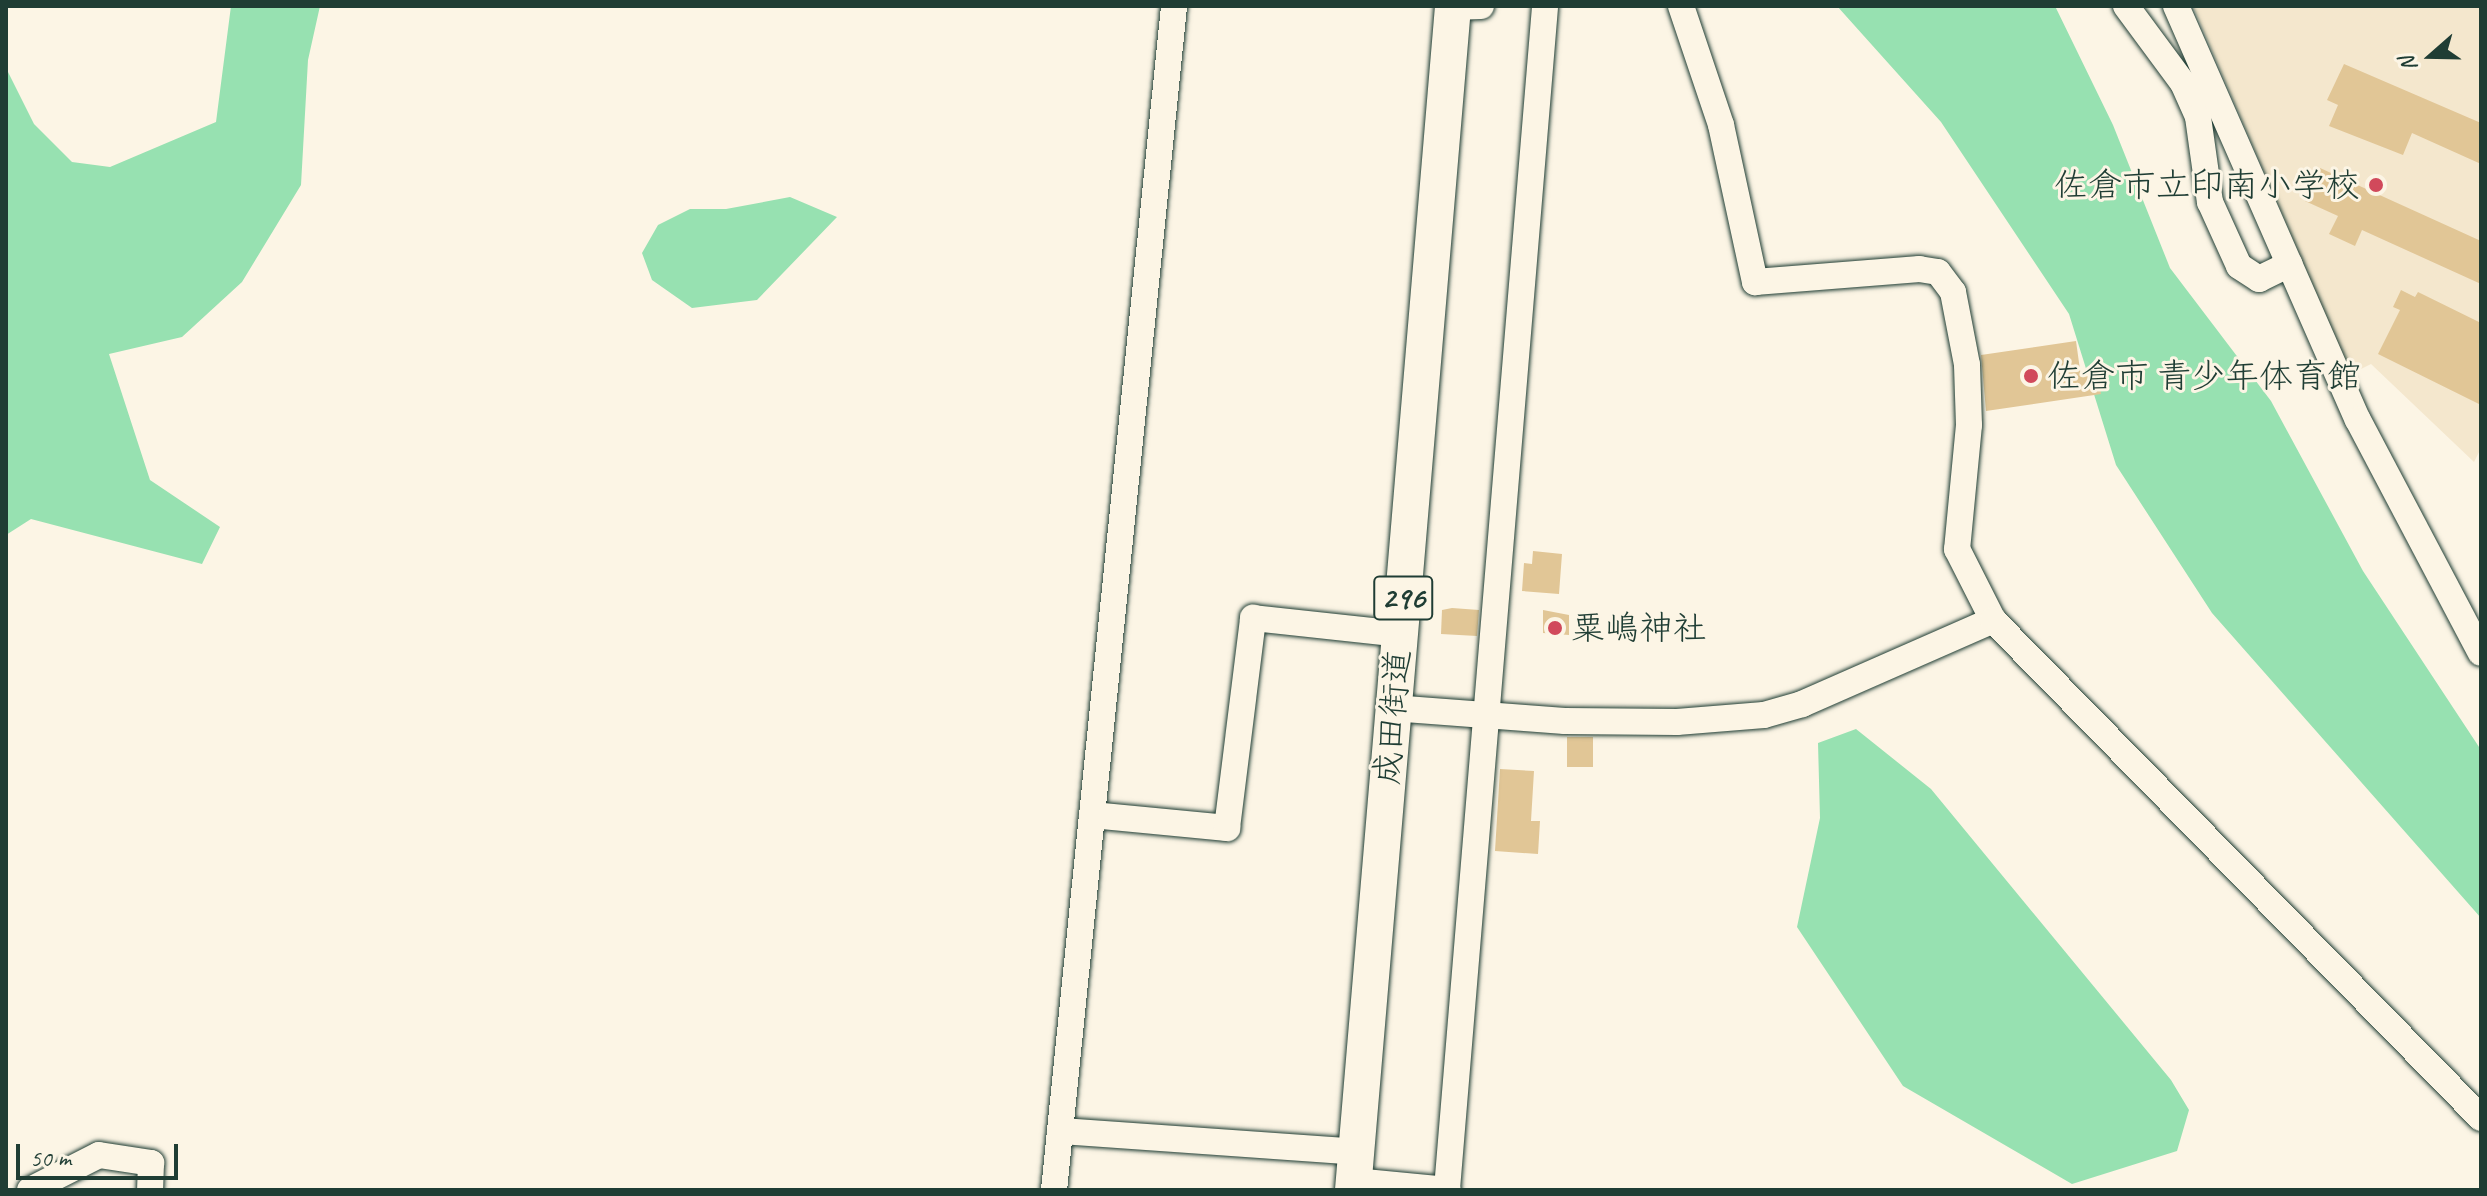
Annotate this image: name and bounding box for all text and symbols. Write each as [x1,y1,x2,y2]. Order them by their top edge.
north arrow [2391,16,2471,96]
text: N [2393,53,2424,75]
place label: 佐倉市立印南小学校 [2054,165,2360,205]
marker: 佐倉市立印南小学校 [2367,176,2385,194]
place label: 佐倉市 青少年体育館 [2047,356,2361,396]
marker: 佐倉市 青少年体育館 [2022,367,2040,385]
road number: 296 [1373,570,1433,626]
place label: 粟嶋神社 [1571,608,1707,648]
marker: 粟嶋神社 [1546,619,1564,637]
street label: 成田街道 [1366,647,1418,787]
scale bar [20,1128,182,1178]
text: 50 m [30,1143,71,1173]

